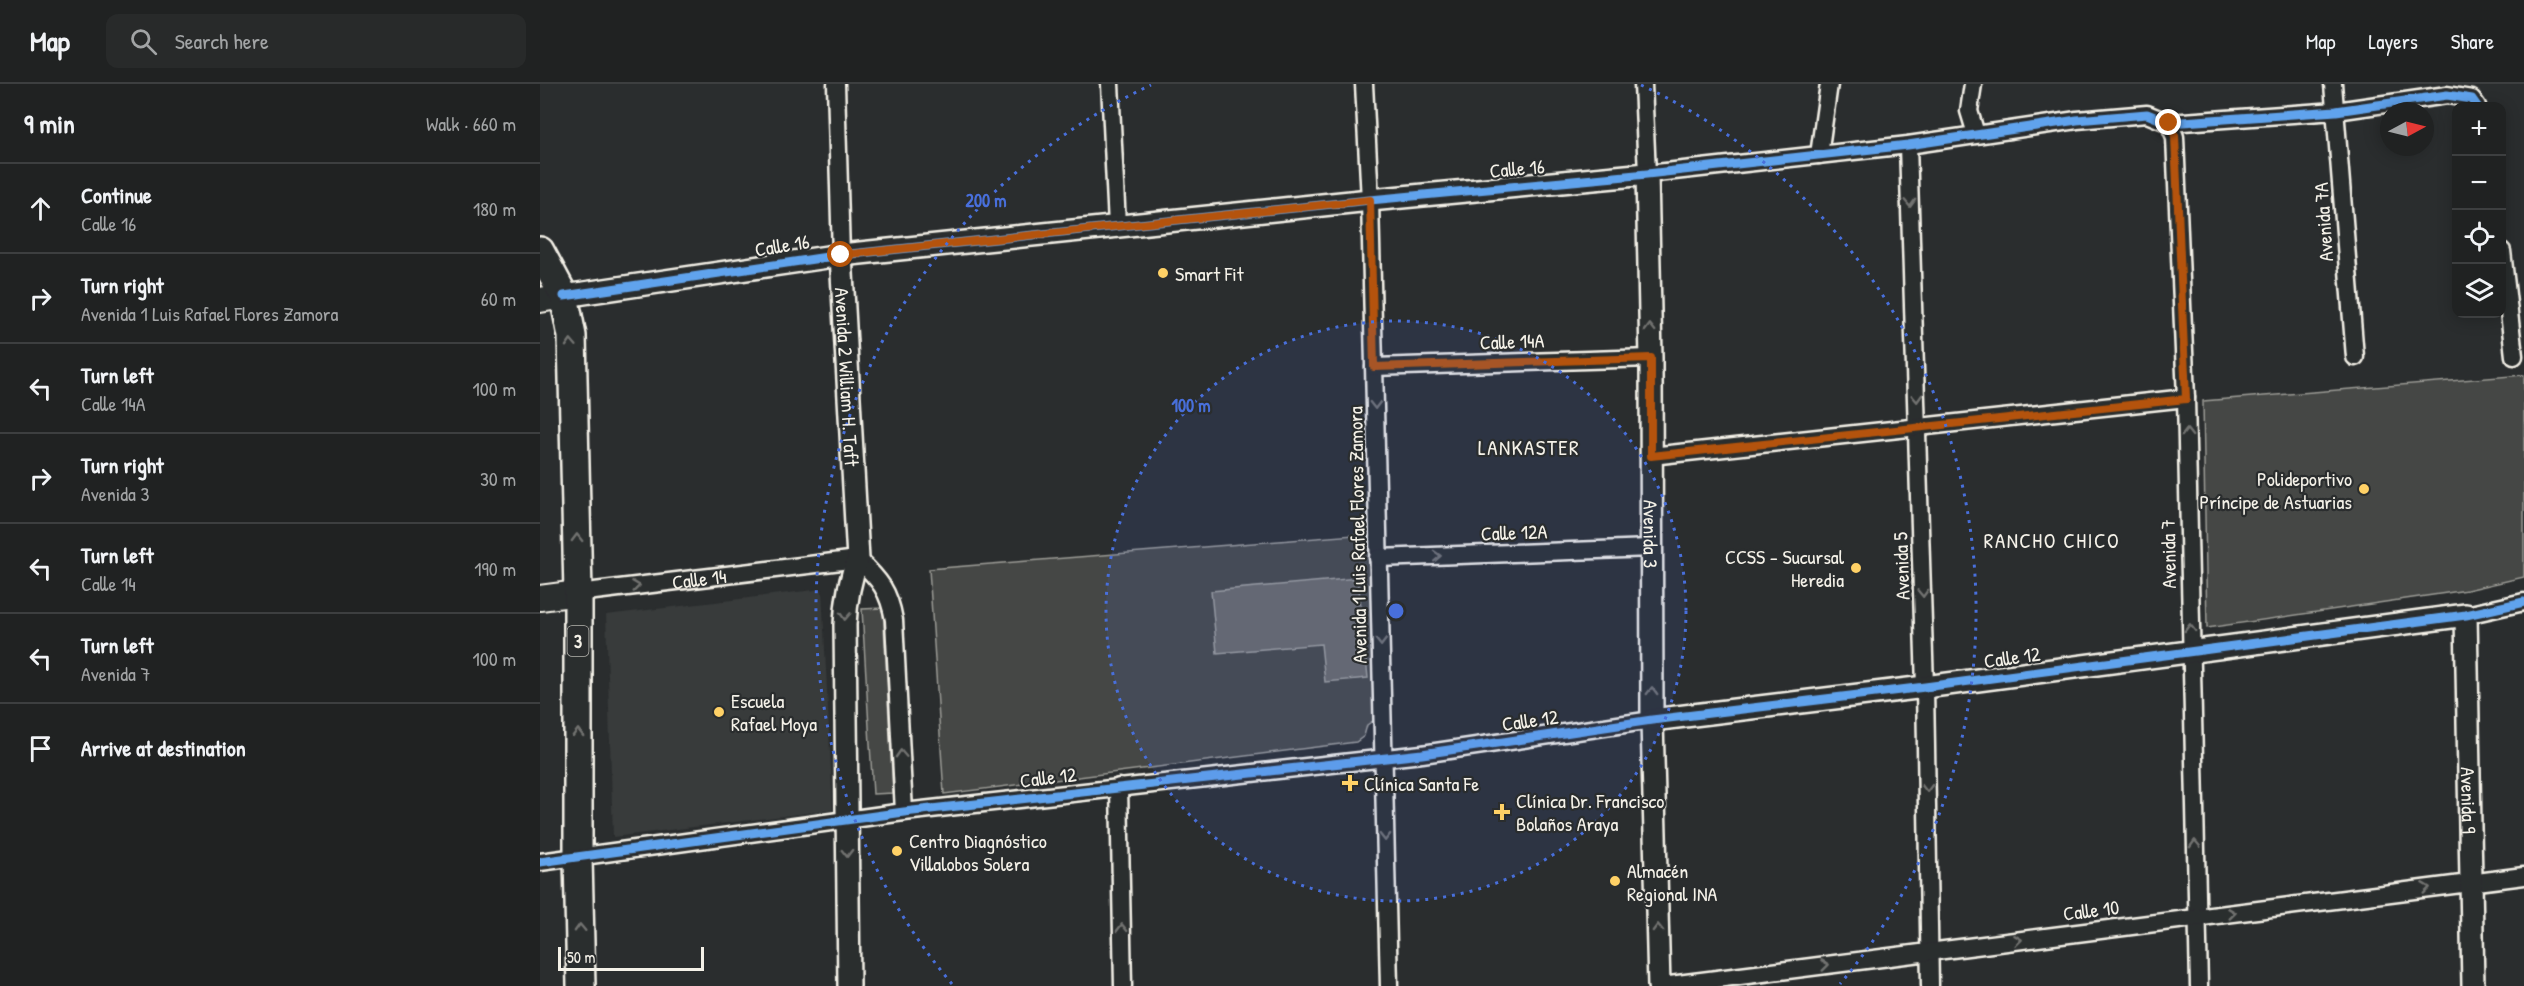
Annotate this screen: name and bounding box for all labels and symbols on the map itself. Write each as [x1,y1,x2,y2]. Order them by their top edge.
north arrow [2380,102,2434,156]
route end [2155,109,2181,135]
street label: Calle 16 [1488,152,1546,184]
street label: Avenida 7A [2307,181,2339,262]
text: 200 m [966,188,1006,213]
one-way arrow [1904,199,1916,208]
street label: Calle 16 [753,227,811,263]
route start [827,241,853,267]
place label: Smart Fit [1175,260,1245,287]
marker: Smart Fit [1156,266,1170,280]
street label: Avenida 2 William H. Taft [829,287,866,468]
one-way arrow [1644,323,1656,332]
street label: Calle 14A [1479,326,1545,356]
one-way arrow [565,338,578,347]
text: 100 m [1171,393,1211,418]
one-way arrow [1910,393,1923,402]
one-way arrow [1369,401,1381,410]
street label: Avenida 1 Luis Rafael Flores Zamora [1341,406,1373,664]
one-way arrow [2181,428,2193,437]
district label: LANKASTER [1478,433,1580,462]
place label: Polideportivo Príncipe de Astuarias [2200,465,2352,515]
marker: Polideportivo Príncipe de Astuarias [2357,482,2371,496]
street label: Avenida 3 [1638,500,1665,568]
street label: Calle 12A [1480,517,1548,547]
street label: Avenida 7 [2154,519,2182,589]
district label: RANCHO CHICO [1984,526,2120,555]
street label: Avenida 5 [1886,531,1916,600]
one-way arrow [571,533,583,542]
place label: CCSS - Sucursal Heredia [1725,543,1845,593]
one-way arrow [1432,550,1441,562]
marker: CCSS - Sucursal Heredia [1849,561,1863,575]
street label: Calle 14 [670,562,728,595]
one-way arrow [632,581,641,593]
one-way arrow [1916,588,1929,597]
centre of rings [1386,601,1406,621]
one-way arrow [839,611,852,620]
one-way arrow [2183,623,2196,632]
road number: 3 [568,626,588,656]
one-way arrow [1374,638,1387,647]
street label: Calle 12 [1982,640,2043,674]
one-way arrow [1646,686,1658,695]
place label: Escuela Rafael Moya [731,687,817,737]
street label: Calle 12 [1500,703,1561,737]
marker: Escuela Rafael Moya [712,705,726,719]
one-way arrow [572,728,584,737]
one-way arrow [894,749,907,758]
street label: Calle 12 [1018,760,1078,794]
street label: Avenida 9 [2455,767,2484,834]
place label: Clínica Santa Fe [1364,770,1479,797]
marker: Clínica Santa Fe [1341,774,1359,792]
one-way arrow [1921,783,1933,792]
place label: Clínica Dr. Francisco Bolaños Araya [1516,787,1664,837]
marker: Clínica Dr. Francisco Bolaños Araya [1493,803,1511,821]
place label: Centro Diagnóstico Villalobos Solera [909,827,1047,877]
one-way arrow [1379,833,1391,842]
one-way arrow [2189,839,2202,848]
marker: Centro Diagnóstico Villalobos Solera [890,844,904,858]
one-way arrow [841,848,853,857]
place label: Almacén Regional INA [1627,857,1718,907]
marker: Almacén Regional INA [1608,874,1622,888]
one-way arrow [2421,883,2430,895]
street label: Calle 10 [2061,893,2121,927]
one-way arrow [2228,908,2237,920]
one-way arrow [573,923,586,932]
one-way arrow [1115,923,1128,932]
one-way arrow [1651,923,1664,932]
one-way arrow [2013,935,2023,947]
scale bar [558,944,704,972]
one-way arrow [1820,959,1829,972]

